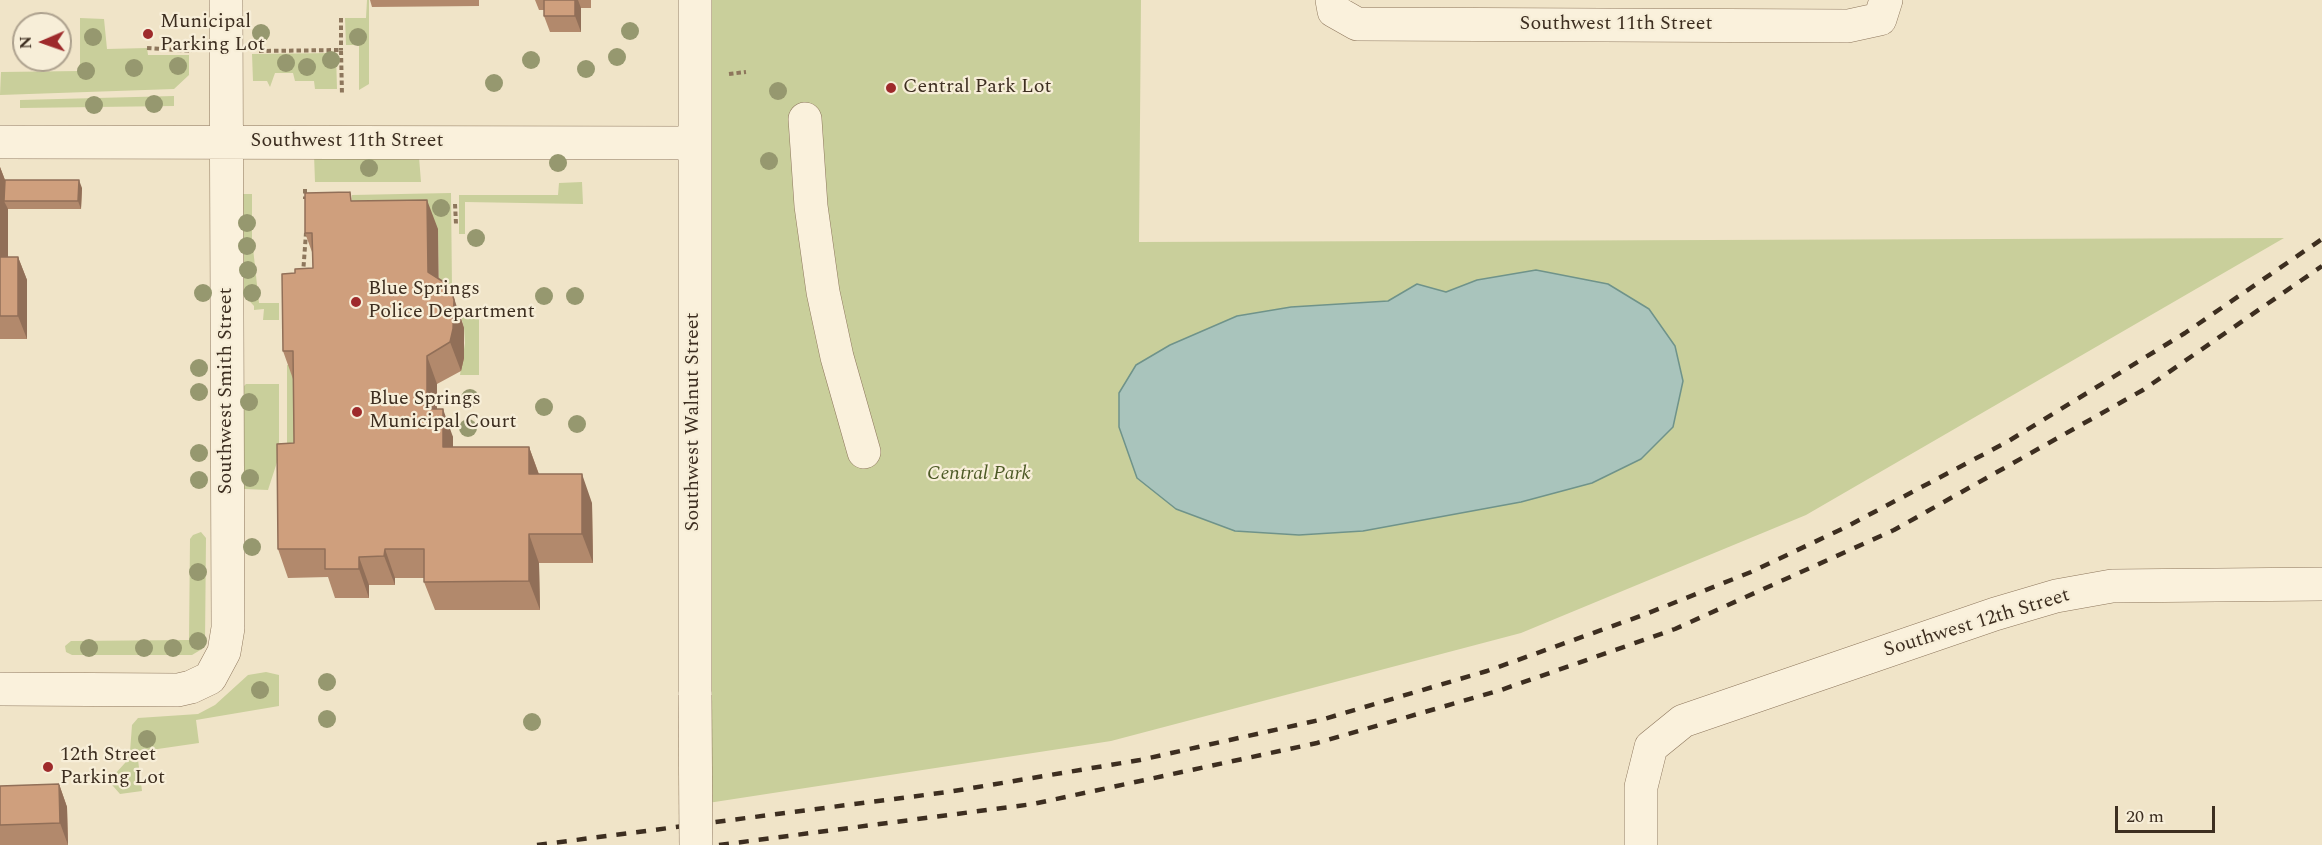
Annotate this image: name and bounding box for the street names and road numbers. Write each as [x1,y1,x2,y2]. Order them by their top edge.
street label: Southwest 11th Street [1519,13,1713,37]
street label: Southwest 11th Street [250,130,444,154]
street label: Southwest Smith Street [215,288,239,494]
street label: Southwest Walnut Street [682,312,706,532]
street label: Southwest 12th Street [1881,584,2073,664]

